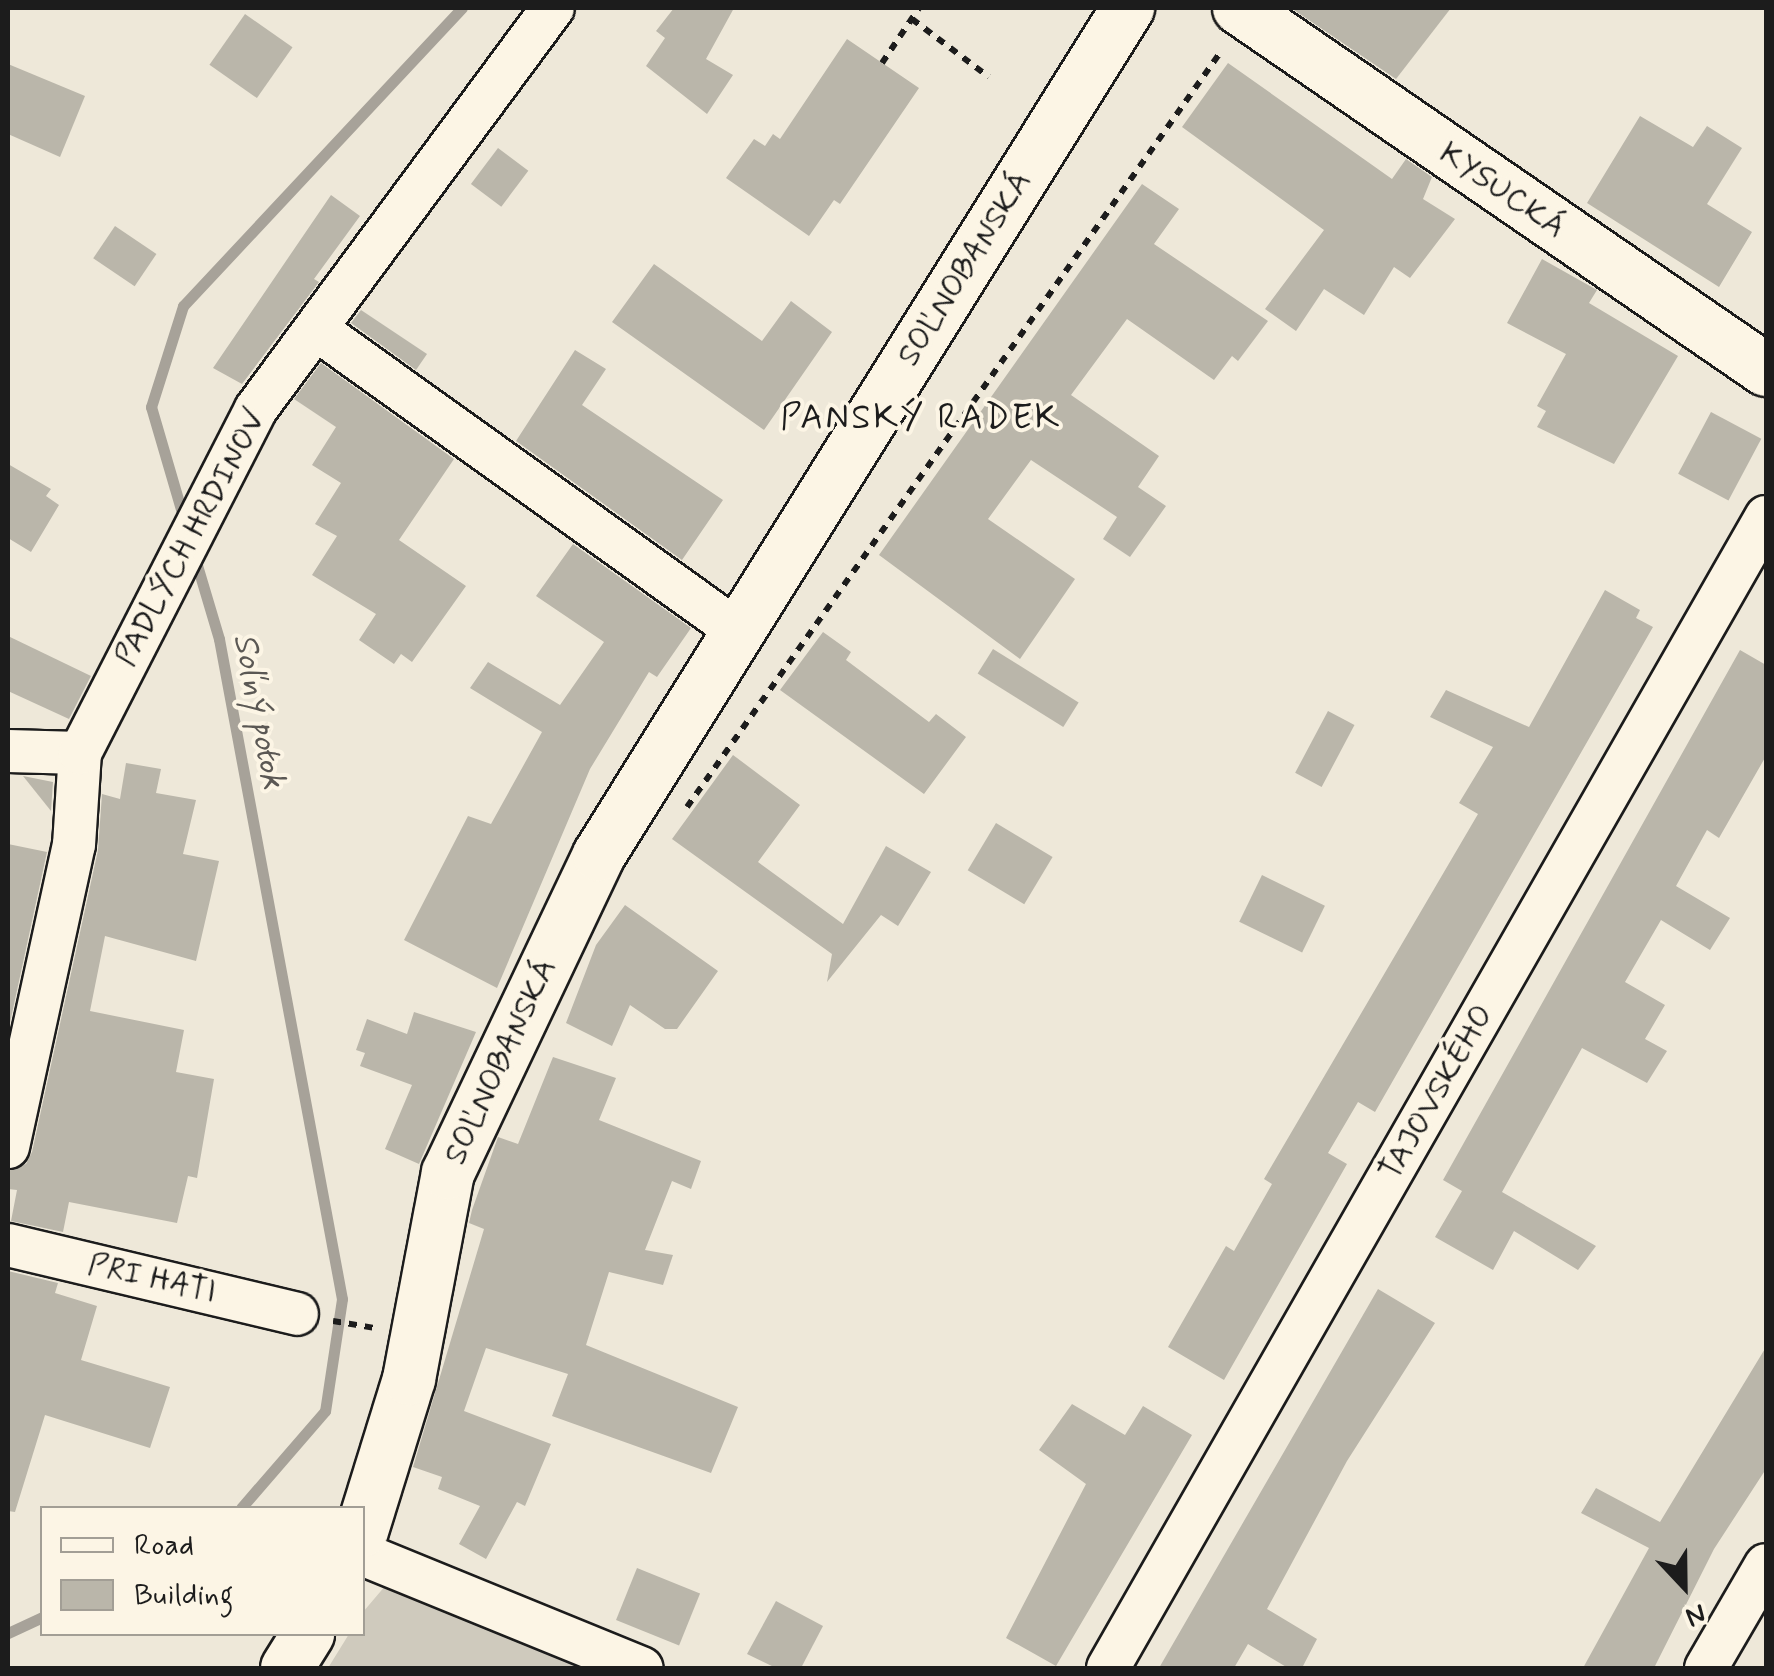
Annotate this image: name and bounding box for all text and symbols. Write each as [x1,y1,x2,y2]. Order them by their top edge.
street label: KYSUCKÁ [1431,135,1573,247]
street label: SOĽNOBANSKÁ [890,164,1040,374]
district label: PANSKÝ RADEK [780,397,1062,439]
street label: PADLÝCH HRDINOV [107,402,275,674]
water label: Soľný potok [223,630,295,792]
street label: SOĽNOBANSKÁ [437,953,565,1171]
street label: TAJOVSKÉHO [1371,998,1503,1188]
street label: PRI HATI [78,1244,226,1314]
legend [40,1506,365,1636]
text: Road [134,1526,194,1565]
north arrow [1634,1536,1734,1636]
text: Building [134,1576,233,1615]
text: N [1680,1594,1711,1635]

